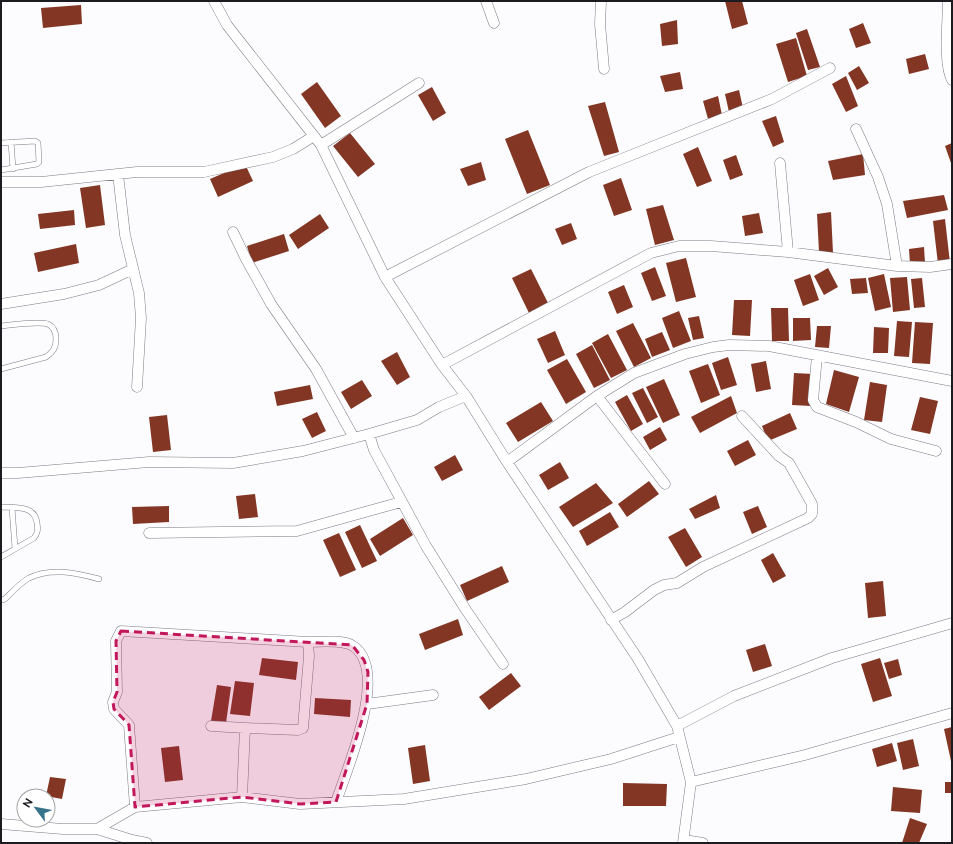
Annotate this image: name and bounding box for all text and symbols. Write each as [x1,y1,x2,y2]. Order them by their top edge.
north arrow [16,788,56,828]
text: N [20,796,36,810]

